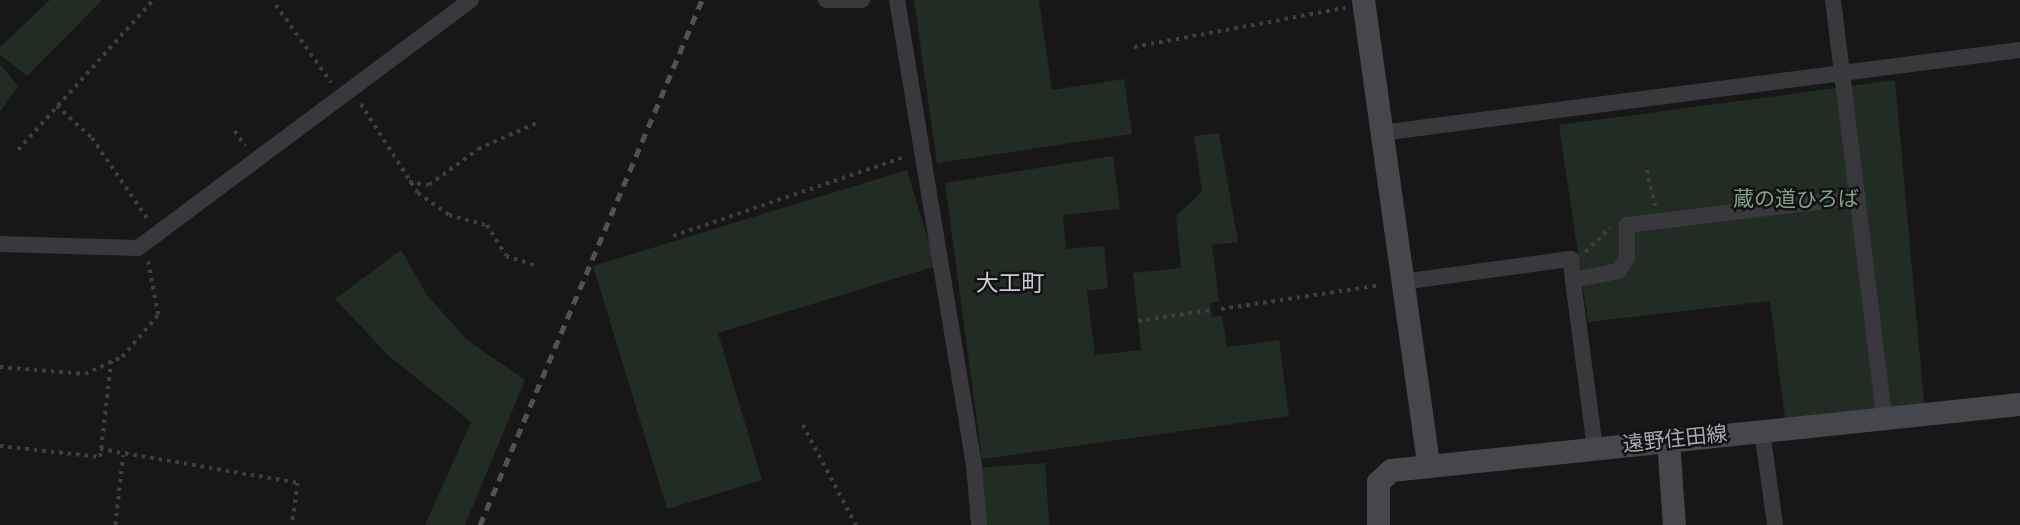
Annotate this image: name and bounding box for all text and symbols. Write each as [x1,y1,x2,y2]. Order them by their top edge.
park label: 蔵の道ひろば [1733,186,1859,212]
district label: 大工町 [976,269,1044,297]
street label: 遠野住田線 [1621,421,1729,457]

